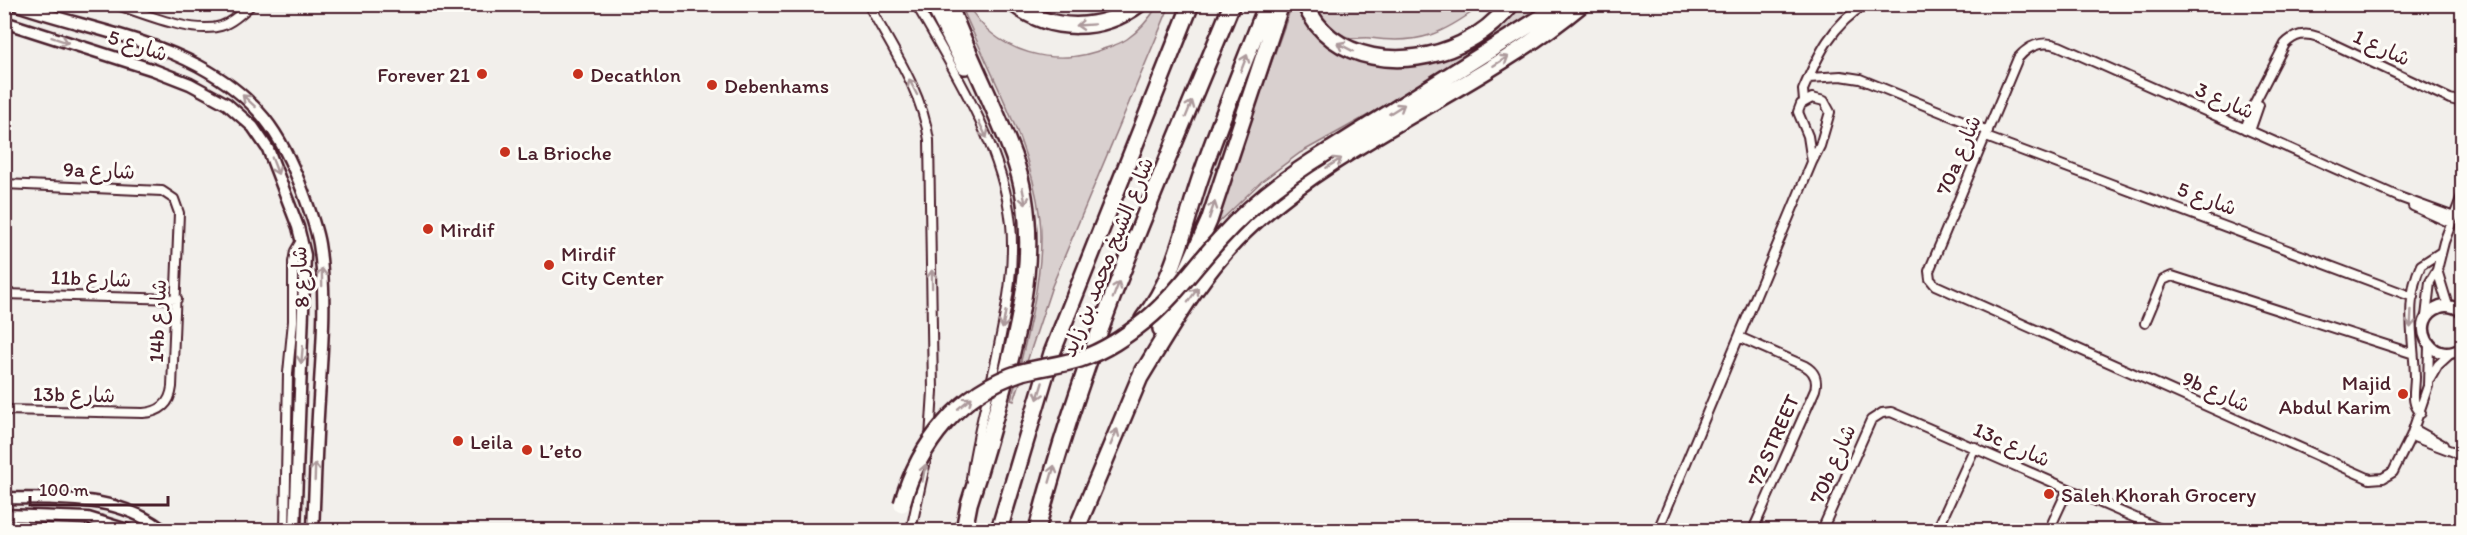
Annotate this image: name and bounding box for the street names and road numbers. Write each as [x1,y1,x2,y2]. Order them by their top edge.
street label: شارع 1 [2348,23,2414,74]
street label: شارع 5 [104,24,171,69]
street label: شارع 3 [2191,76,2258,127]
street label: 70a شارع [1930,111,1989,200]
street label: شارع الشيخ محمد بن زايد [1055,153,1161,362]
street label: 9a شارع [62,156,135,187]
street label: شارع 5 [2173,176,2240,223]
street label: شارع 8 [286,245,317,308]
street label: 11b شارع [50,264,132,295]
street label: 14b شارع [143,279,174,363]
street label: 9b شارع [2177,365,2254,420]
street label: 13b شارع [33,381,115,410]
street label: 72 STREET [1742,390,1804,490]
street label: 13c شارع [1969,416,2054,475]
street label: 70b شارع [1803,420,1863,509]

